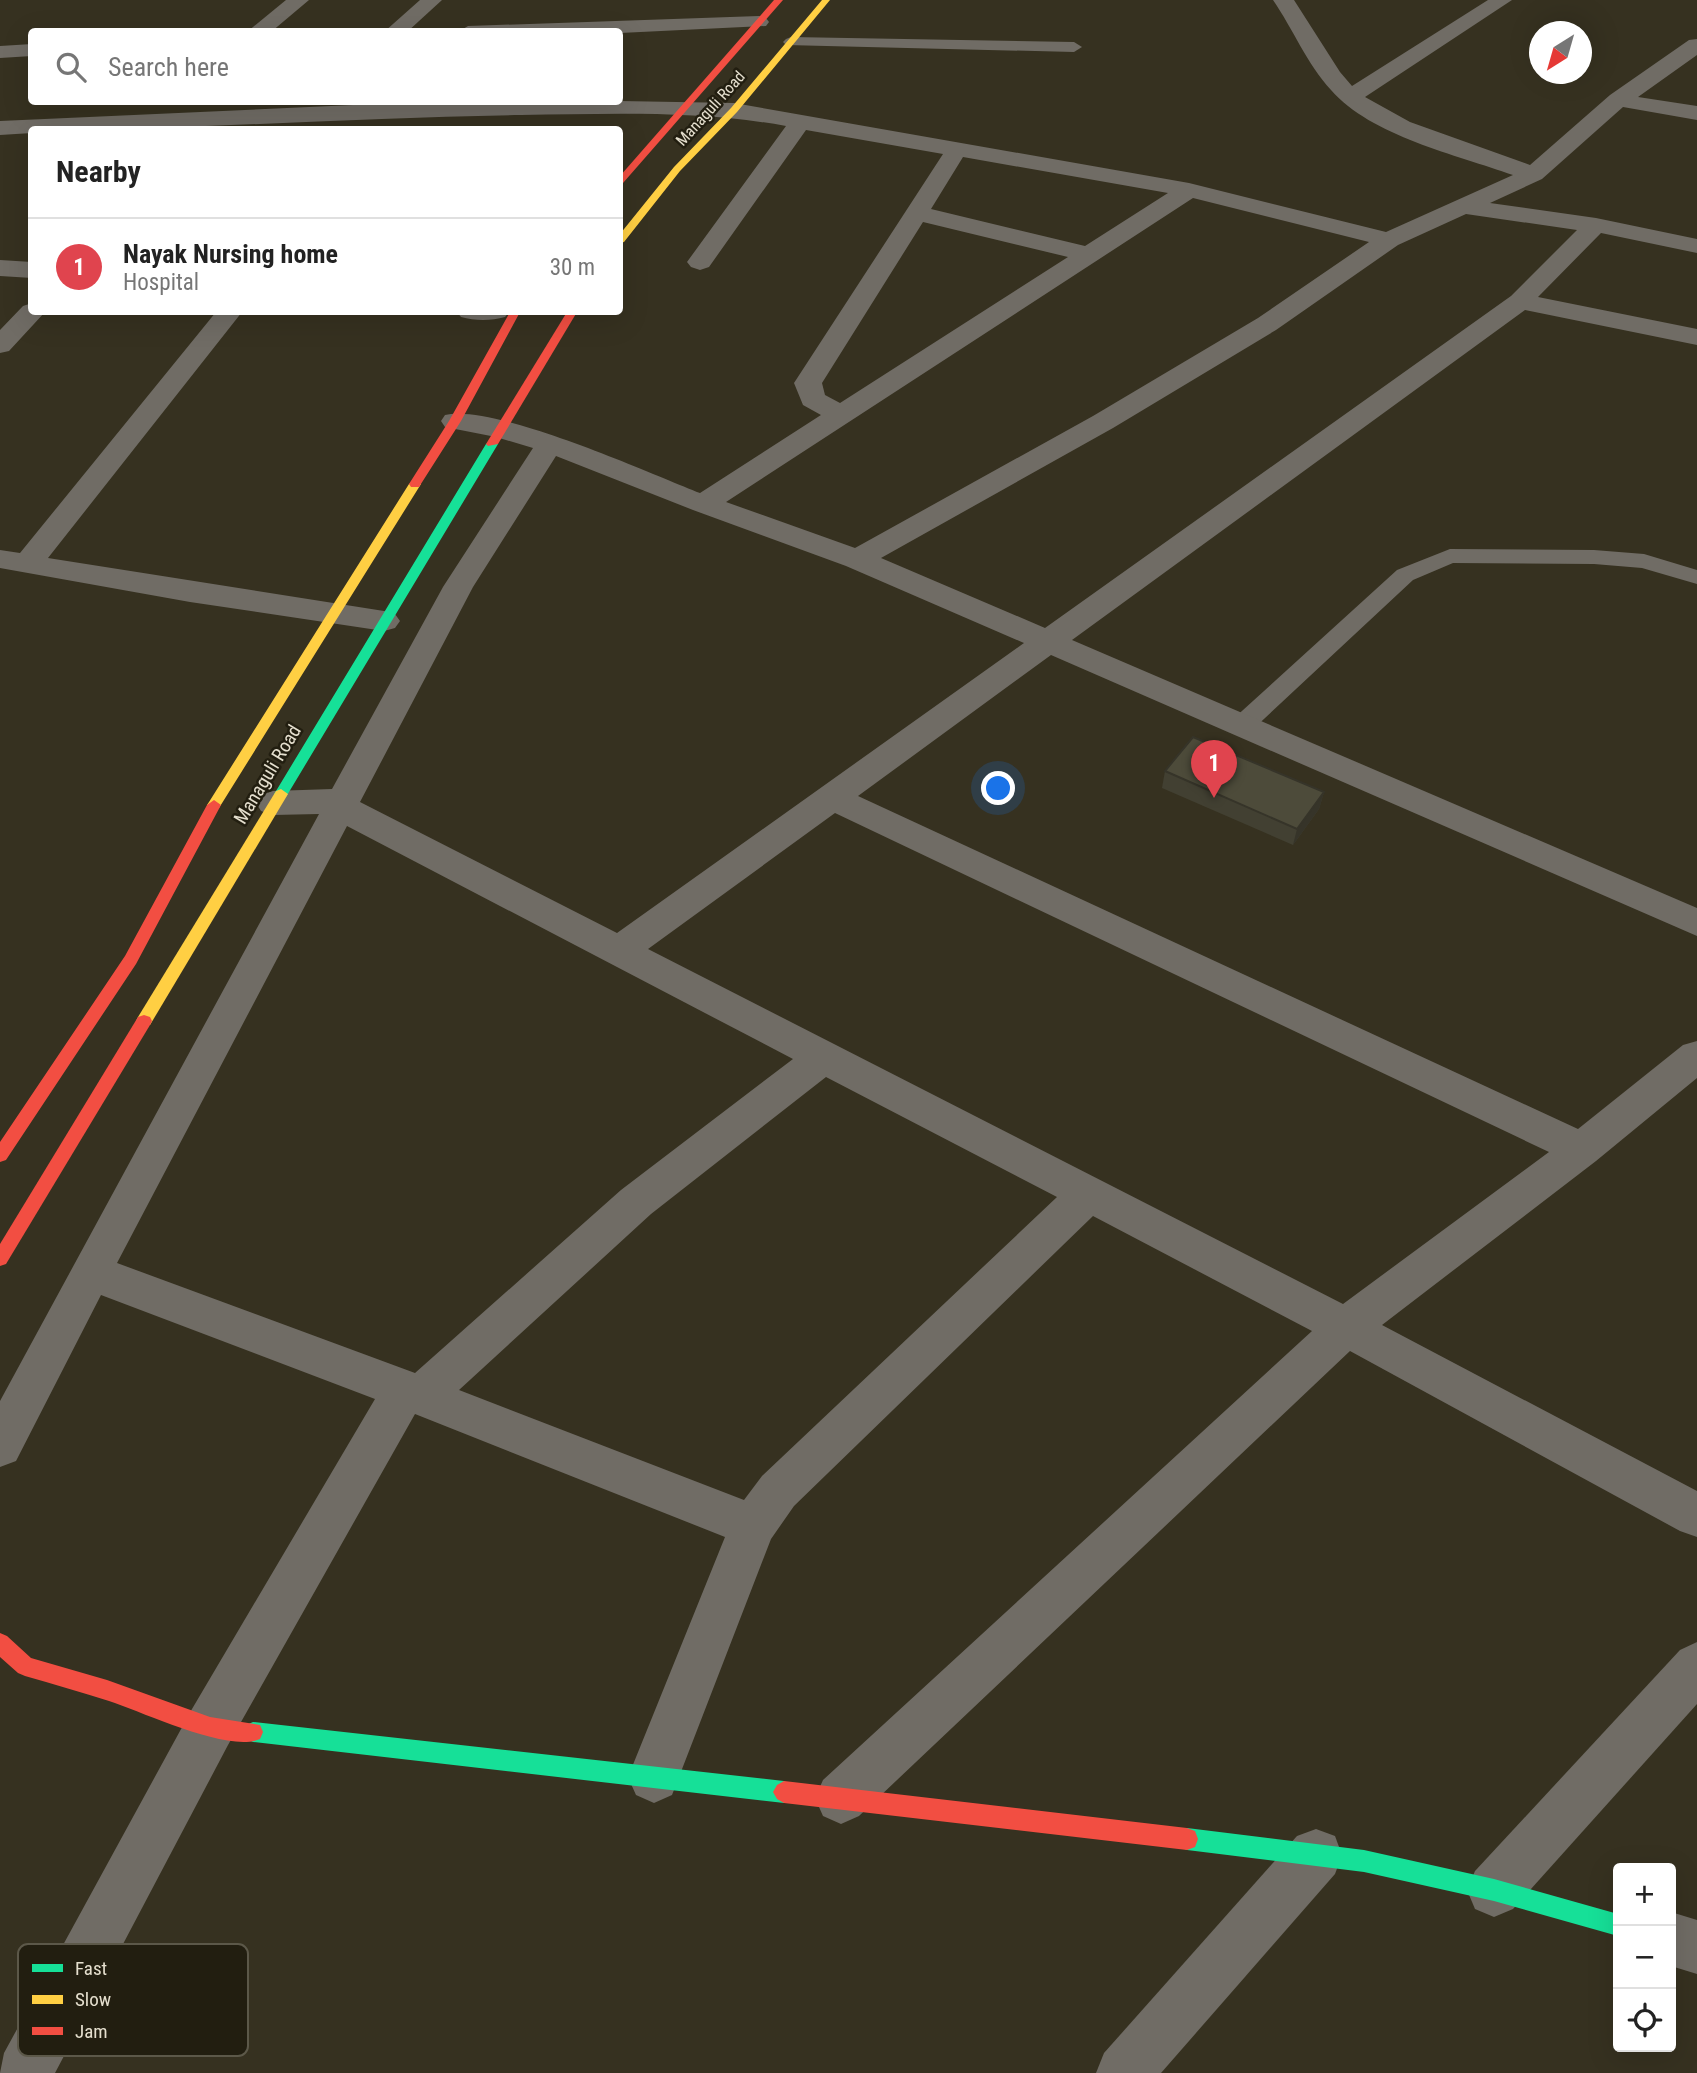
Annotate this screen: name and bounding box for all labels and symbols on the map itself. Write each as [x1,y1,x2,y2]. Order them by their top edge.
north arrow [1529,21,1592,84]
street label: Managuli Road [672,67,749,150]
street label: Managuli Road [229,721,306,828]
pin: 1 [1191,740,1237,798]
your location [981,771,1015,805]
legend [18,1944,248,2056]
text: Fast [75,1957,107,1980]
text: Slow [75,1988,111,2011]
text: Jam [75,2020,108,2043]

